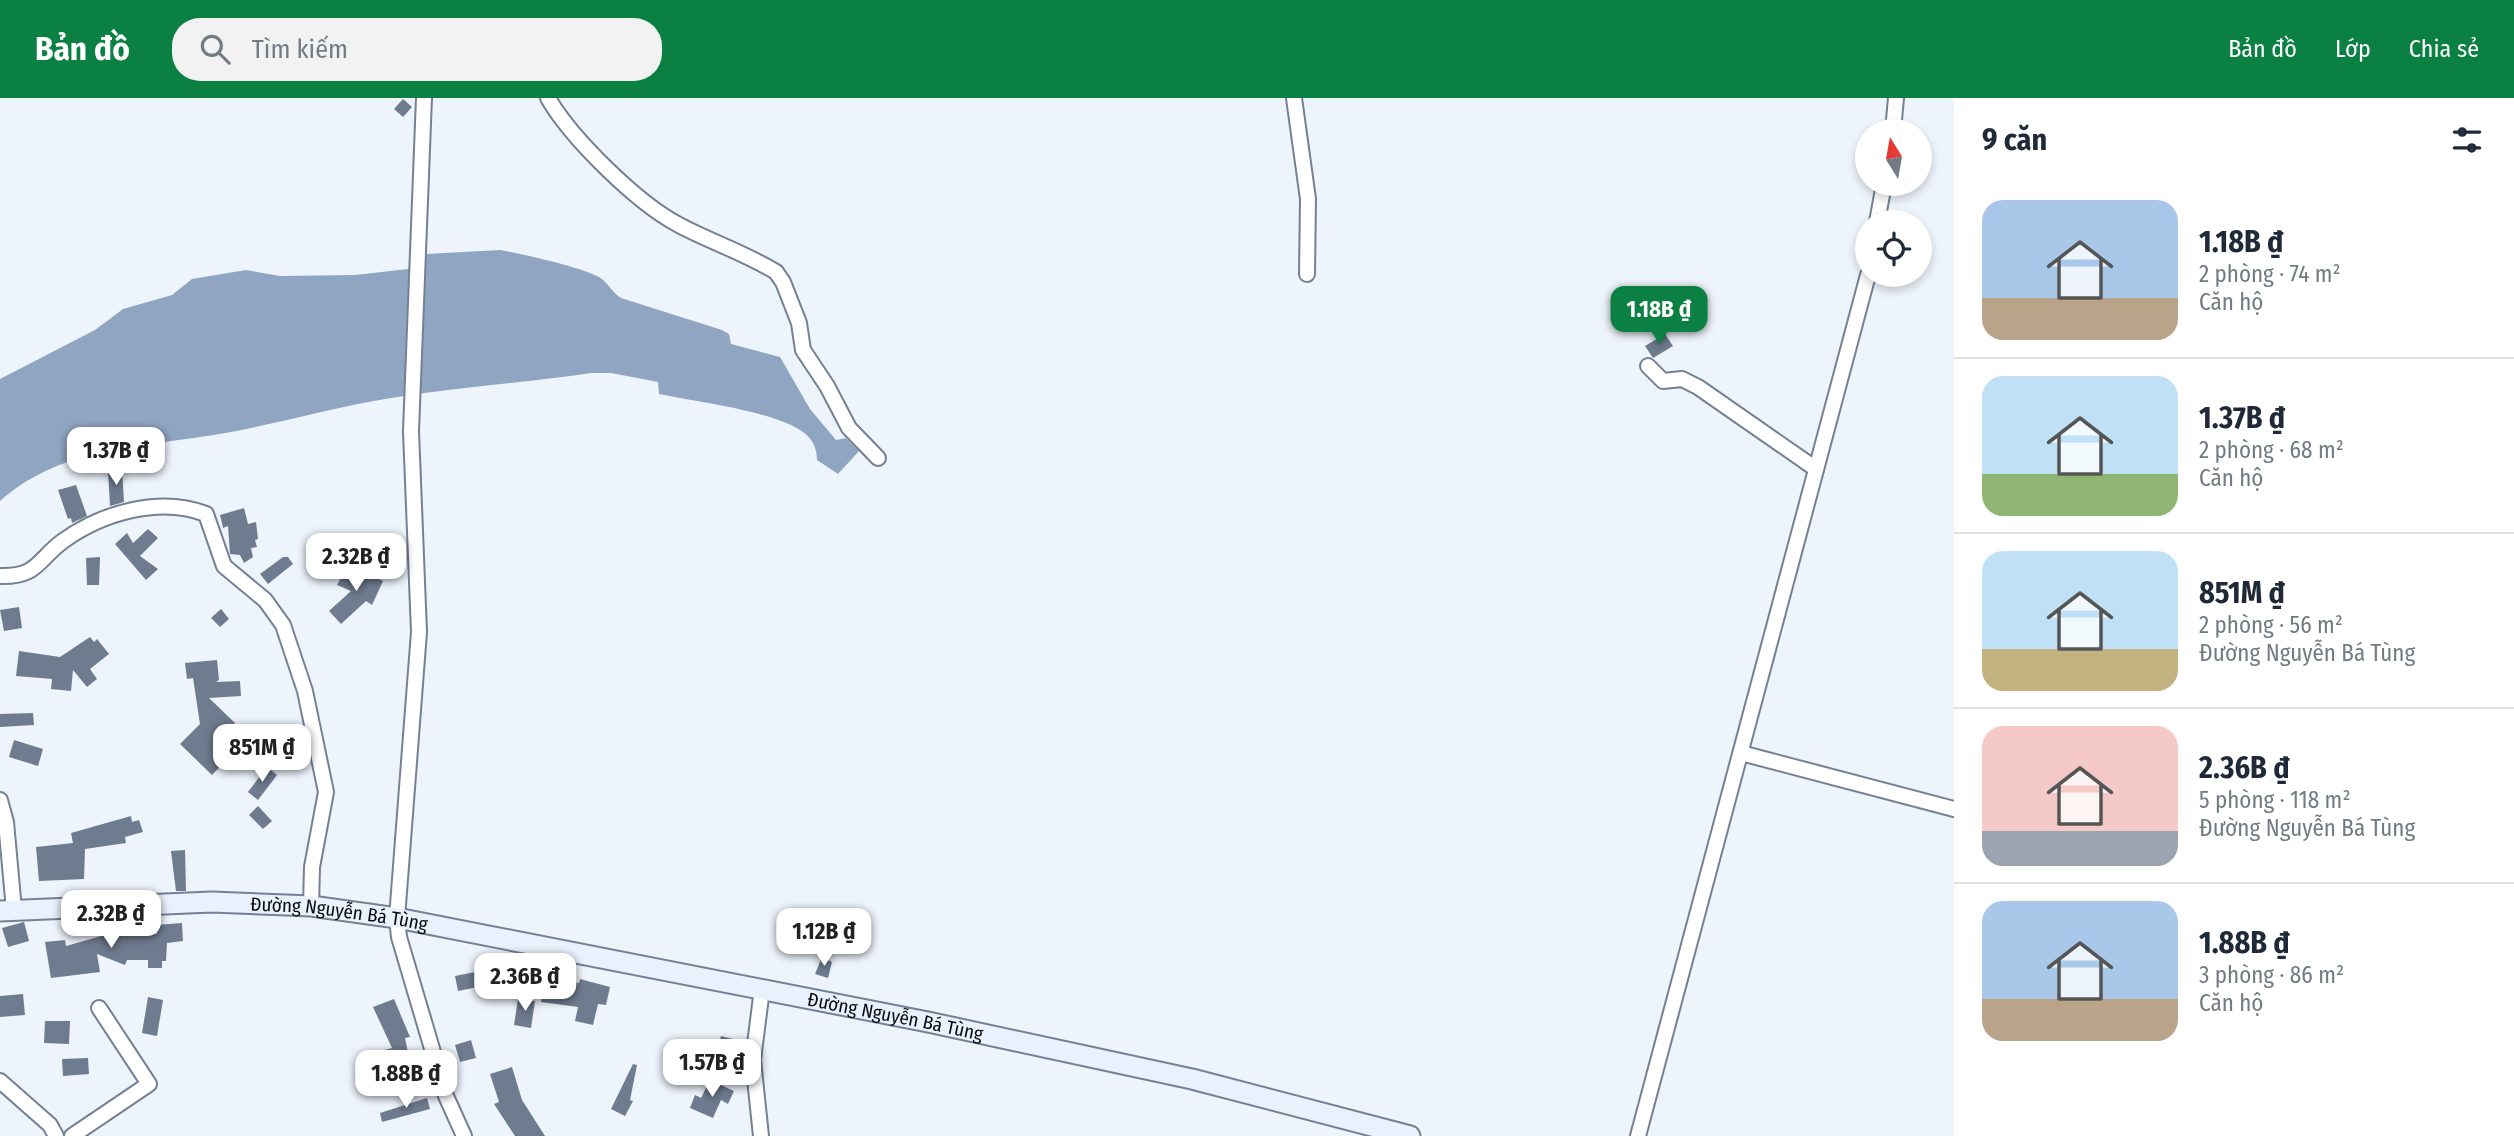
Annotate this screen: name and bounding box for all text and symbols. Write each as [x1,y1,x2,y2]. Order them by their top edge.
search box [172,18,662,81]
text: Bản đồ [35,29,130,69]
icon: search [196,30,234,68]
text: Tìm kiếm [252,34,348,65]
text: Bản đồ [2228,35,2297,63]
text: Lớp [2335,35,2371,63]
text: Chia sẻ [2409,35,2479,63]
north arrow [1855,119,1932,196]
map controls [1855,119,1932,287]
icon: filters [2448,121,2486,159]
text: 9 căn [1982,122,2047,158]
button: locate [1855,210,1932,287]
text: 1.18B ₫ [2199,224,2284,260]
icon: home [2038,228,2122,312]
text: 2 phòng · 74 m² [2199,260,2341,288]
pin: 1.18B ₫ [1594,286,1724,346]
text: Căn hộ [2199,288,2263,316]
text: 1.18B ₫ [1627,295,1691,323]
text: 1.37B ₫ [2199,400,2285,436]
icon: home [2038,404,2122,488]
pin: 1.37B ₫ [51,428,181,487]
text: 1.37B ₫ [83,436,149,464]
text: 2 phòng · 68 m² [2199,436,2344,464]
text: Căn hộ [2199,464,2263,492]
pin: 2.32B ₫ [291,533,421,593]
text: 2.32B ₫ [322,542,390,570]
text: 851M ₫ [2199,575,2285,611]
icon: home [2038,579,2122,663]
text: 2 phòng · 56 m² [2199,611,2343,639]
text: Đường Nguyễn Bá Tùng [2199,639,2415,667]
pin: 851M ₫ [205,724,319,784]
text: 851M ₫ [229,733,295,761]
text: 2.36B ₫ [2199,750,2290,786]
icon: home [2038,754,2122,838]
text: 5 phòng · 118 m² [2199,786,2350,814]
text: Đường Nguyễn Bá Tùng [2199,814,2415,842]
pin: 2.32B ₫ [46,890,176,950]
street label: Đường Nguyễn Bá Tùng [250,892,430,935]
text: 2.32B ₫ [77,899,145,927]
pin: 1.12B ₫ [759,908,889,968]
text: 1.12B ₫ [792,917,856,945]
text: 1.88B ₫ [2199,925,2290,961]
icon: home [2038,929,2122,1013]
pin: 2.36B ₫ [460,954,590,1013]
text: 3 phòng · 86 m² [2199,961,2344,989]
text: 2.36B ₫ [490,962,560,990]
street label: Đường Nguyễn Bá Tùng [805,987,985,1045]
text: Căn hộ [2199,989,2263,1017]
pin: 1.57B ₫ [647,1040,777,1099]
text: 1.57B ₫ [679,1048,745,1076]
pin: 1.88B ₫ [341,1051,471,1110]
text: 1.88B ₫ [371,1059,441,1087]

